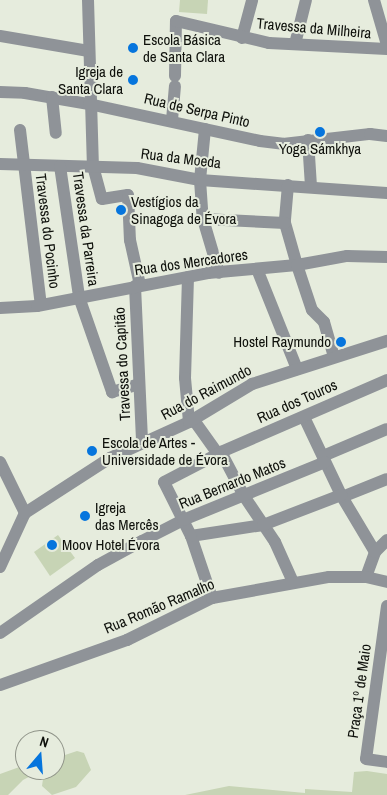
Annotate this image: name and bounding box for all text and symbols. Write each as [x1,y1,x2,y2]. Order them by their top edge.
street label: Travessa da Milheira [256,14,372,42]
place label: Escola Básica de Santa Clara [143,30,225,65]
marker: Escola Básica de Santa Clara [127,42,139,54]
place label: Igreja de Santa Clara [58,62,123,97]
marker: Igreja de Santa Clara [127,74,139,86]
street label: Rua de Serpa Pinto [142,89,252,131]
marker: Yoga Sámkhya [314,126,326,138]
place label: Yoga Sámkhya [279,140,361,158]
street label: Rua da Moeda [140,144,222,172]
street label: Travessa da Parreira [69,171,103,287]
street label: Travessa do Pocinho [32,172,64,290]
place label: Vestígios da Sinagoga de Évora [131,192,236,227]
marker: Vestígios da Sinagoga de Évora [115,204,127,216]
street label: Rua dos Mercadores [133,245,249,279]
street label: Travessa do Capitão [110,307,134,421]
place label: Hostel Raymundo [233,333,331,351]
marker: Hostel Raymundo [335,336,347,348]
street label: Rua do Raimundo [158,361,254,423]
street label: Rua dos Touros [254,375,340,427]
place label: Escola de Artes - Universidade de Évora [102,433,228,468]
marker: Escola de Artes - Universidade de Évora [86,445,98,457]
street label: Rua Bernardo Matos [176,453,288,513]
place label: Igreja das Mercês [95,498,159,533]
marker: Igreja das Mercês [79,510,91,522]
place label: Moov Hotel Évora [62,536,160,554]
marker: Moov Hotel Évora [46,539,58,551]
street label: Rua Romão Ramalho [101,575,217,637]
street label: Praça 1º de Maio [343,643,375,739]
north arrow [15,730,65,780]
text: N [38,732,51,752]

